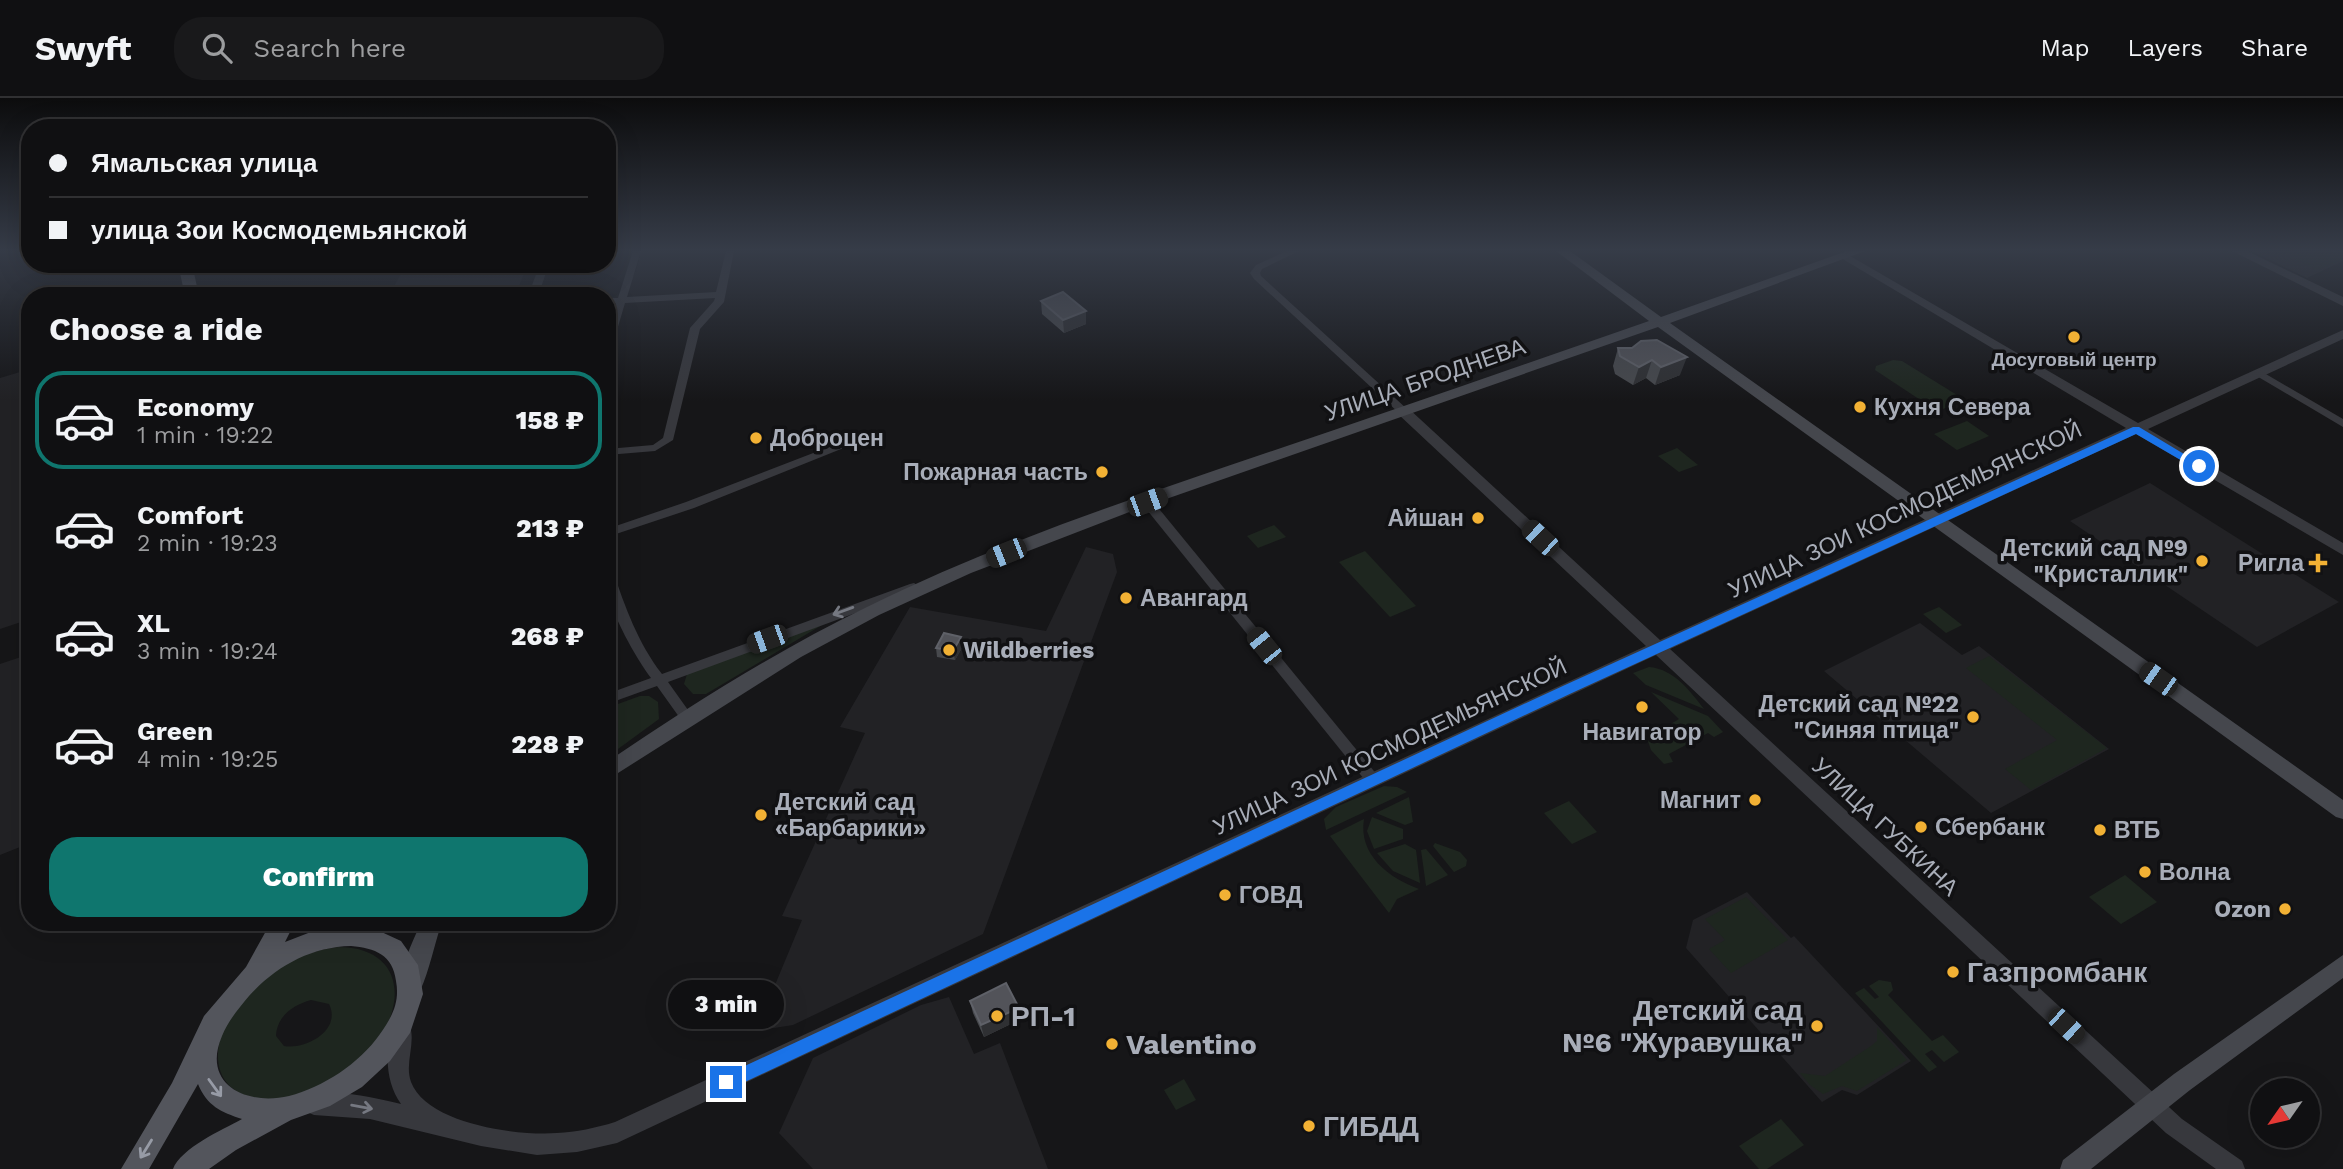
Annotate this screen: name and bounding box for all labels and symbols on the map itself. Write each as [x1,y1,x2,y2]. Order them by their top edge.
marker: Досуговый центр [2066,329,2082,345]
street label: УЛИЦА БРОДНЕВА [1321,333,1529,427]
place label: Досуговый центр [1991,348,2157,371]
place label: Кухня Севера [1874,394,2031,421]
marker: Кухня Севера [1852,399,1868,415]
street label: УЛИЦА ЗОИ КОСМОДЕМЬЯНСКОЙ [1723,415,2086,604]
place label: Доброцен [770,425,884,452]
marker: Доброцен [748,430,764,446]
route start [2183,450,2215,482]
place label: Пожарная часть [903,459,1088,486]
marker: Пожарная часть [1094,464,1110,480]
car [1124,485,1171,519]
place label: Айшан [1387,505,1464,532]
marker: Айшан [1470,510,1486,526]
car [1518,516,1563,560]
car [983,535,1030,571]
place label: Детский сад №9 "Кристаллик" [2001,535,2188,588]
place label: Ригла [2238,550,2304,577]
marker: Детский сад №9 "Кристаллик" [2194,553,2210,569]
marker: Ригла [2310,555,2326,571]
place label: Авангард [1140,585,1248,612]
marker: Авангард [1118,590,1134,606]
one-way arrow [832,606,854,618]
car [744,622,791,656]
car [1243,623,1286,669]
place label: Wildberries [963,637,1094,664]
marker: Wildberries [941,642,957,658]
street label: УЛИЦА ЗОИ КОСМОДЕМЬЯНСКОЙ [1208,652,1571,841]
car [2135,658,2182,700]
place label: Детский сад №22 "Синяя птица" [1758,691,1959,744]
marker: Навигатор [1634,699,1650,715]
marker: Детский сад №22 "Синяя птица" [1965,709,1981,725]
place label: Навигатор [1582,719,1702,746]
street label: УЛИЦА ГУБКИНА [1806,752,1964,902]
place label: Магнит [1660,787,1741,814]
place label: Детский сад «Барбарики» [775,789,926,842]
marker: Магнит [1747,792,1763,808]
marker: Детский сад «Барбарики» [753,807,769,823]
place label: Сбербанк [1935,814,2045,841]
place label: ВТБ [2114,817,2160,844]
marker: Сбербанк [1913,819,1929,835]
marker: ВТБ [2092,822,2108,838]
place label: Волна [2159,859,2231,886]
marker: Волна [2137,864,2153,880]
place label: ГОВД [1239,882,1302,909]
marker: ГОВД [1217,887,1233,903]
place label: Ozon [2214,896,2271,923]
marker: Ozon [2277,901,2293,917]
place label: Газпромбанк [1967,956,2148,989]
marker: Газпромбанк [1945,964,1961,980]
callout: 3 min [668,981,784,1030]
place label: Детский сад №6 "Журавушка" [1562,994,1803,1059]
place label: РП-1 [1011,1000,1076,1033]
car [2044,1004,2089,1048]
marker: РП-1 [989,1008,1005,1024]
marker: Детский сад №6 "Журавушка" [1809,1018,1825,1034]
place label: Valentino [1126,1028,1257,1061]
marker: Valentino [1104,1036,1120,1052]
route end [710,1066,742,1098]
one-way arrow [208,1078,222,1097]
north arrow [2250,1078,2320,1148]
one-way arrow [350,1101,373,1114]
place label: ГИБДД [1323,1110,1419,1143]
marker: ГИБДД [1301,1118,1317,1134]
one-way arrow [139,1139,154,1158]

